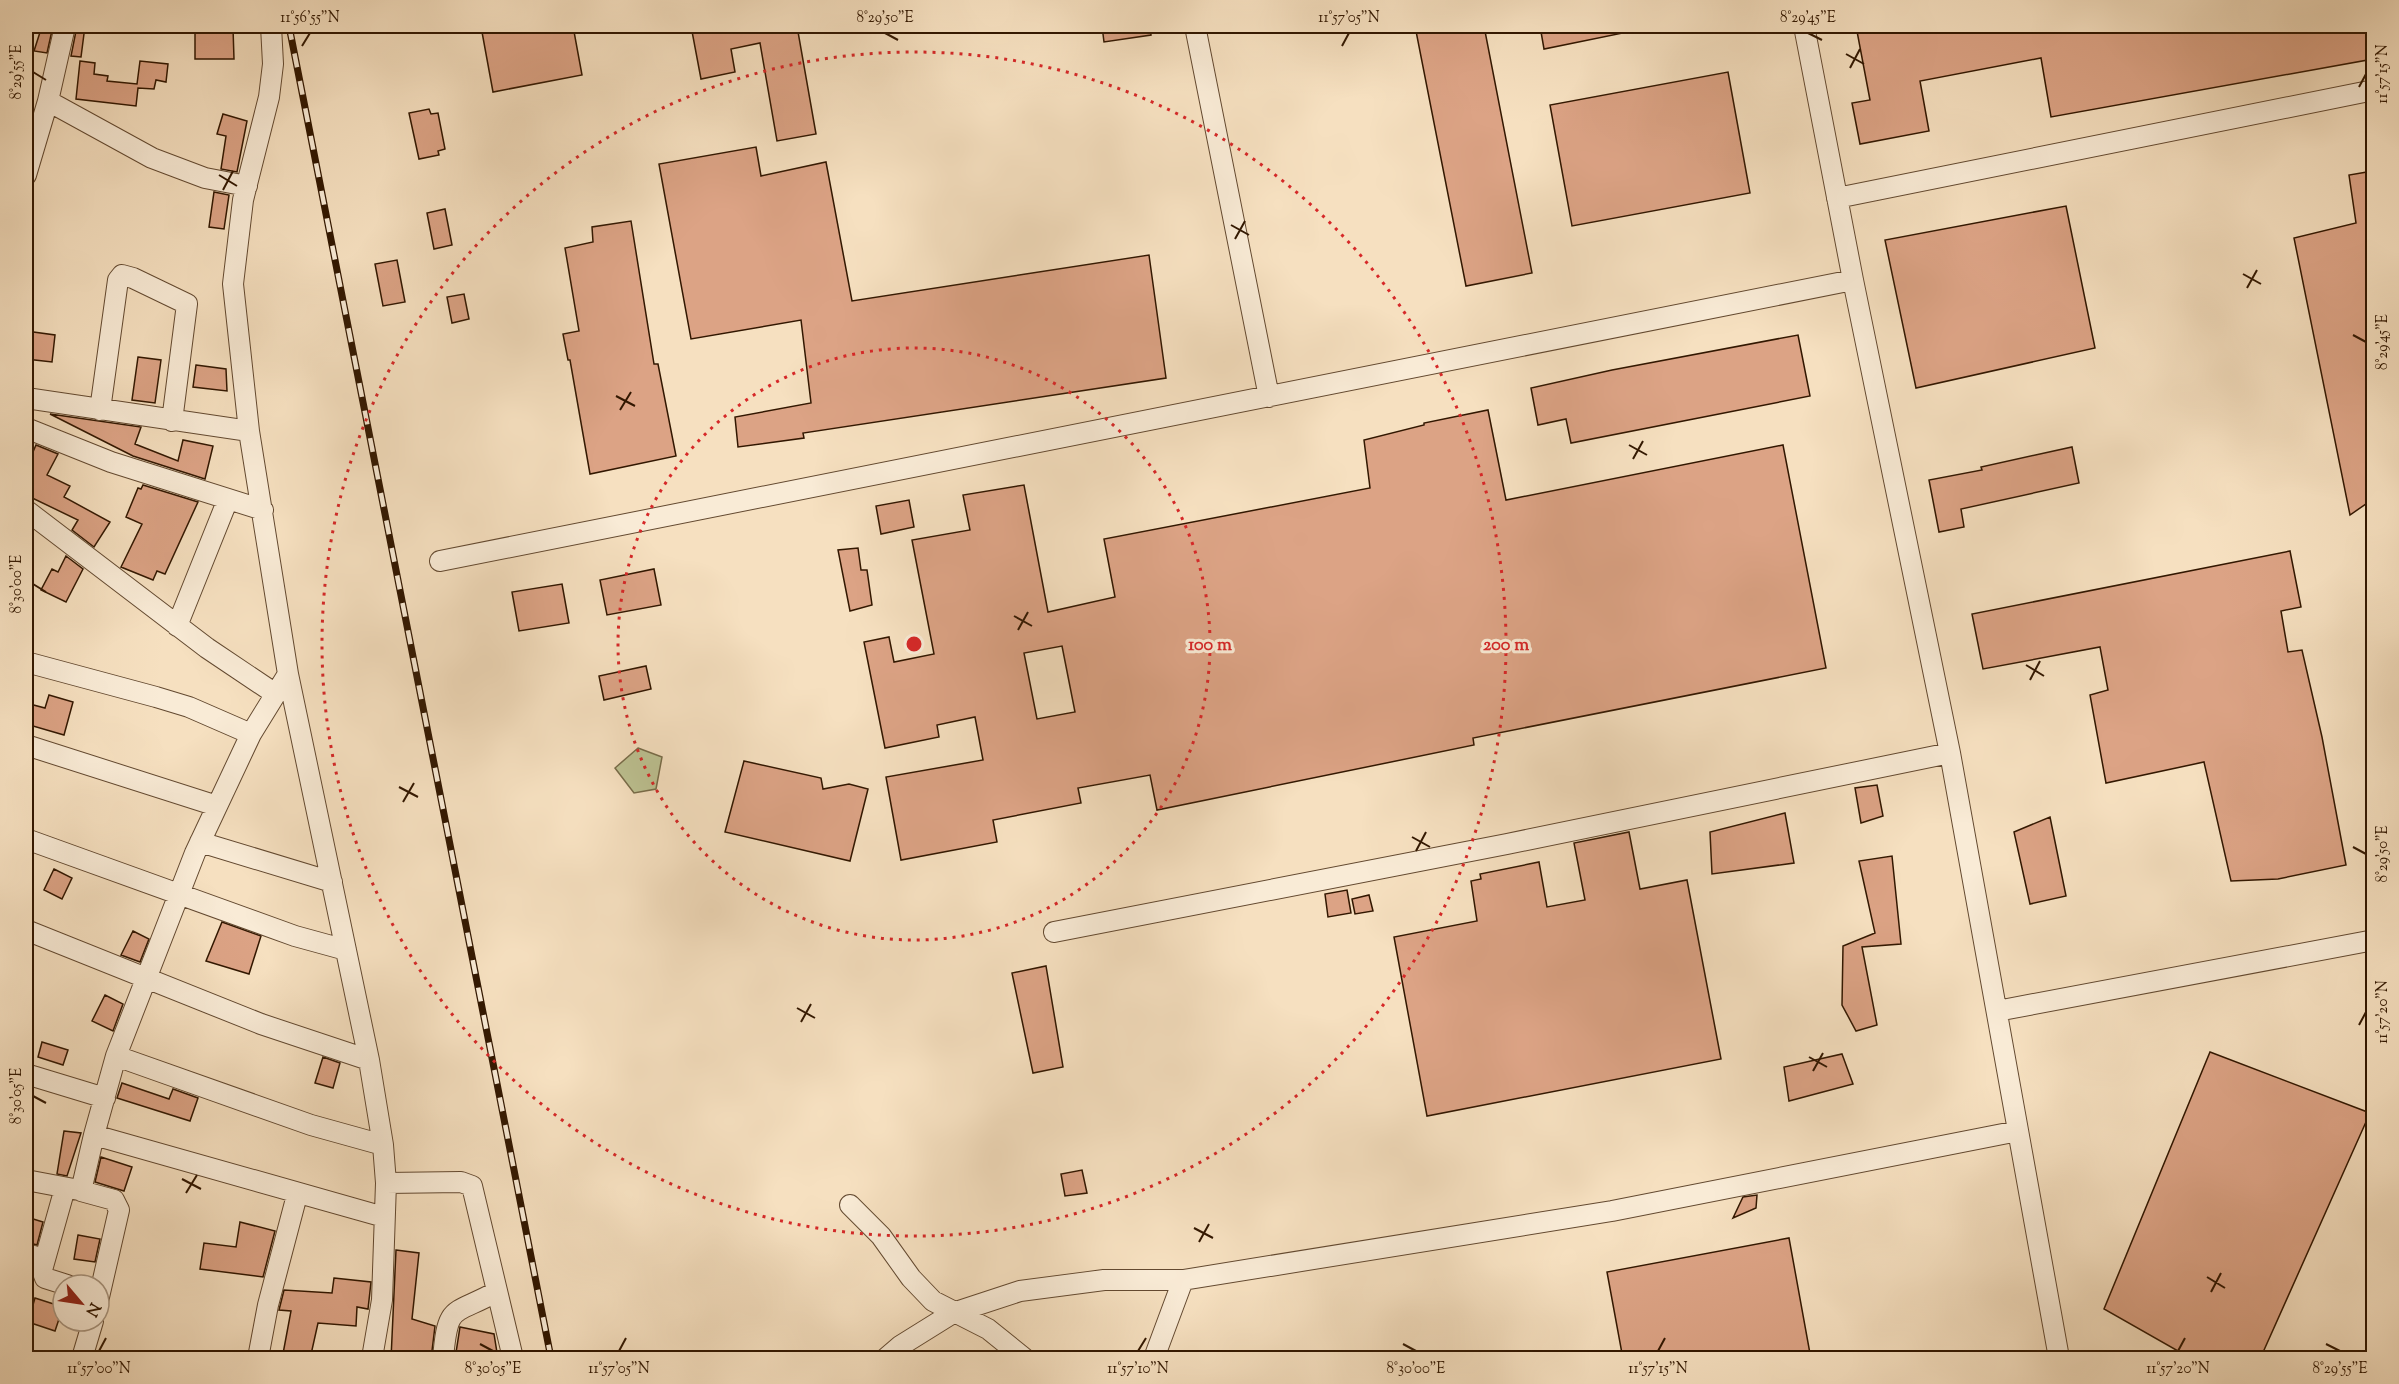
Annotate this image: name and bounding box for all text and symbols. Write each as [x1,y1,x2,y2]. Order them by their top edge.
text: 11°56'55"N [280,8,340,29]
text: 8°29'50"E [856,8,914,29]
text: 11°57'05"N [1318,8,1380,29]
text: 8°29'45"E [1780,8,1836,29]
text: 11°57'15"N [2373,44,2394,104]
text: 8°29'55"E [7,45,28,99]
text: 8°29'45"E [2373,314,2394,370]
text: 8°30'00"E [7,555,28,613]
text: 100 m [1188,633,1232,659]
text: 200 m [1483,633,1529,659]
centre of rings [904,634,924,654]
text: 8°29'50"E [2373,825,2394,883]
text: 11°57'20"N [2373,980,2394,1044]
text: 8°30'05"E [7,1068,28,1124]
north arrow [51,1273,111,1333]
text: N [79,1298,105,1320]
text: 11°57'00"N [67,1359,131,1380]
text: 8°30'05"E [465,1359,521,1380]
text: 11°57'05"N [588,1359,650,1380]
text: 11°57'10"N [1107,1359,1169,1380]
text: 8°30'00"E [1387,1359,1445,1380]
text: 11°57'15"N [1628,1359,1688,1380]
text: 11°57'20"N [2146,1359,2210,1380]
text: 8°29'55"E [2313,1359,2367,1380]

